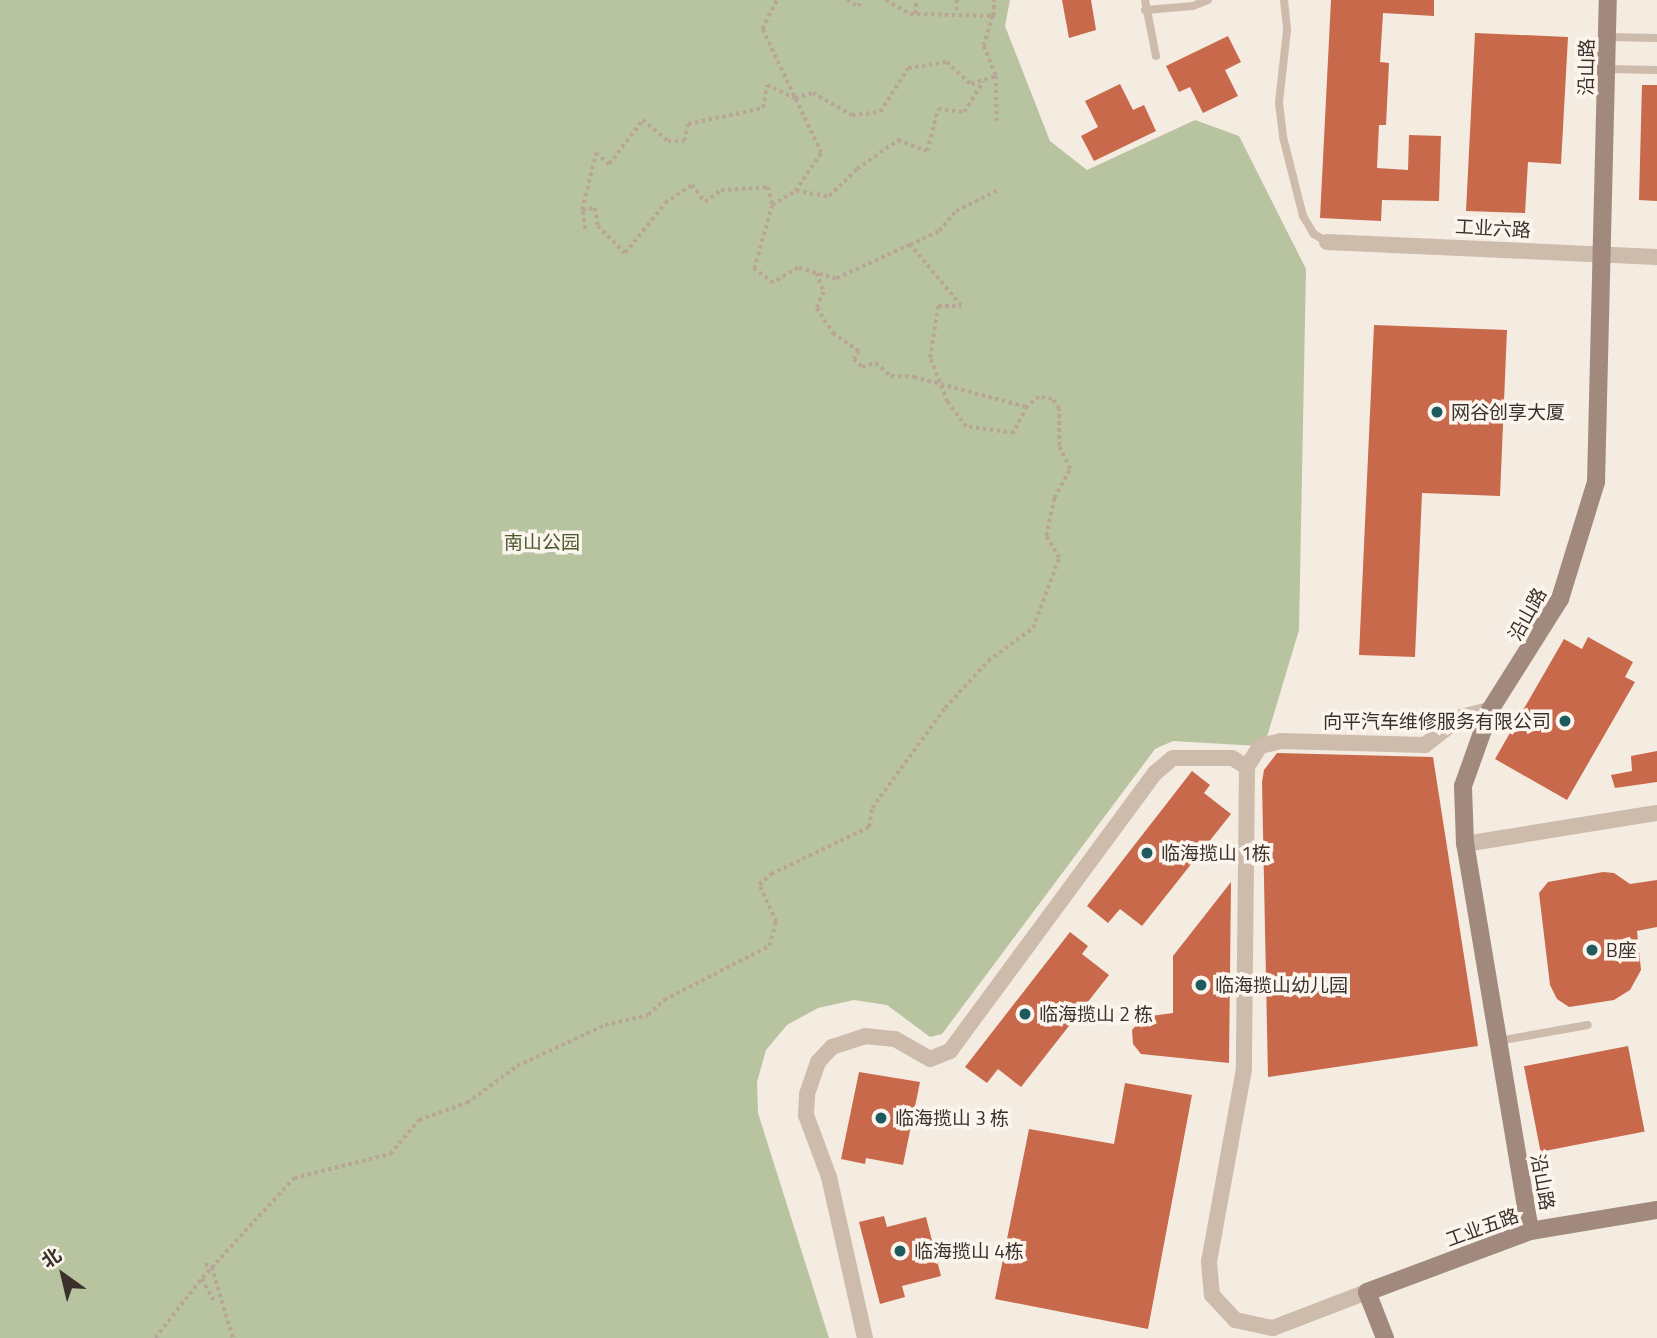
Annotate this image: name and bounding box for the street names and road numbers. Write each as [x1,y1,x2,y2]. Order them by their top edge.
street label: 沿山路 [1574,38,1598,96]
street label: 工业六路 [1454,215,1532,241]
street label: 沿山路 [1503,584,1551,644]
street label: 沿山路 [1527,1152,1559,1212]
street label: 工业五路 [1442,1203,1522,1251]

